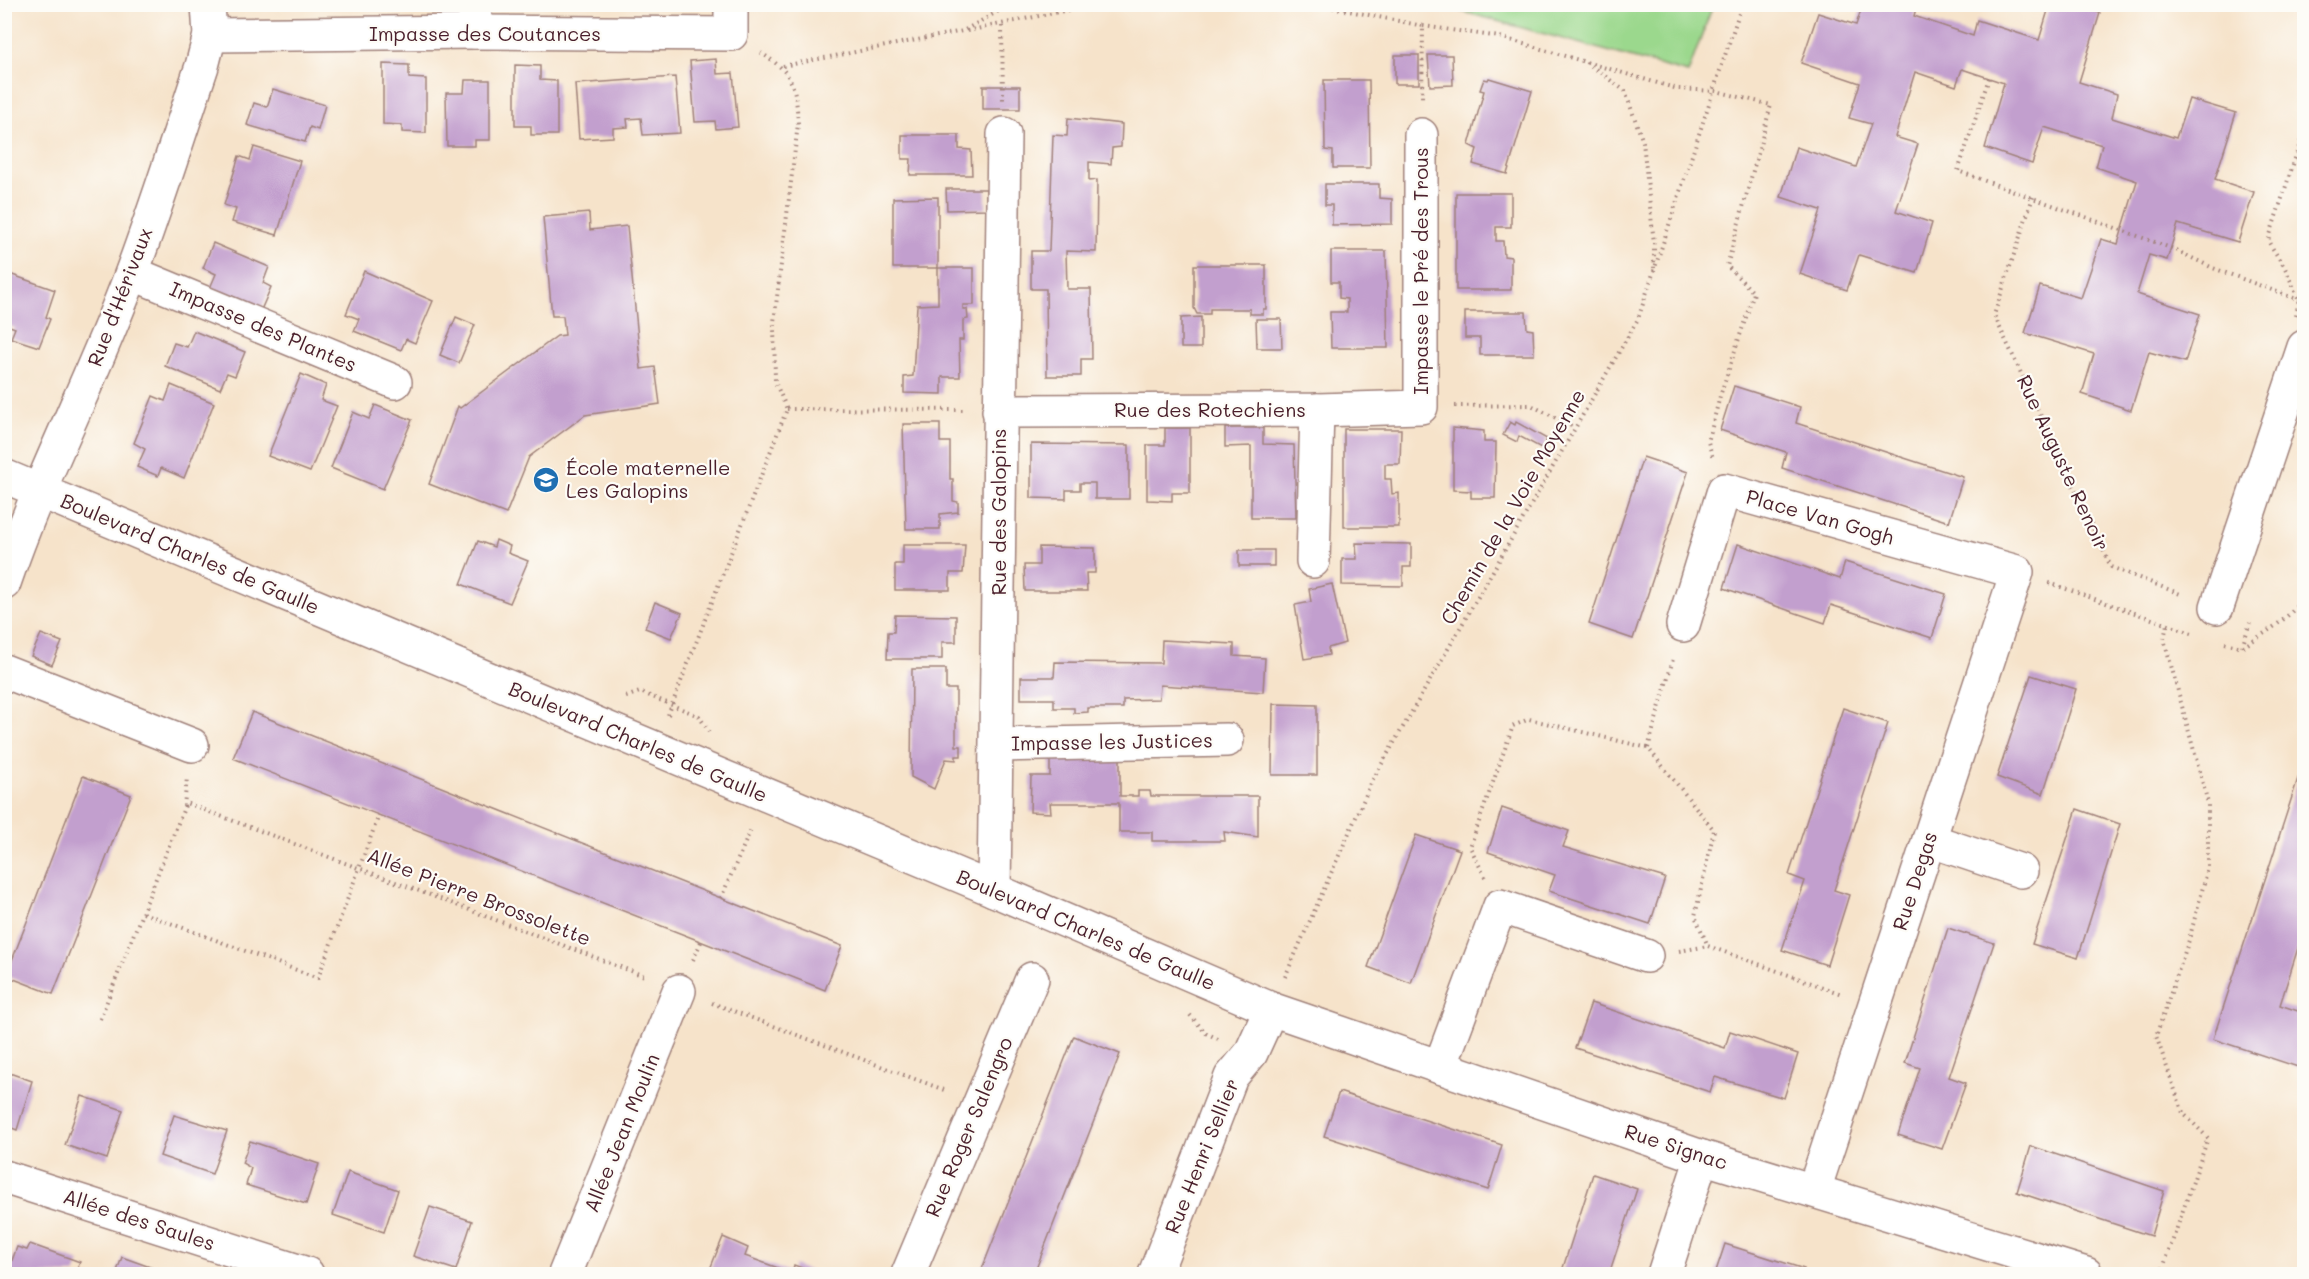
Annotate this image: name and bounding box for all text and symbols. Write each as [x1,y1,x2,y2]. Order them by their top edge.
street label: Impasse des Coutances [369,20,601,46]
street label: Impasse le Pré des Trous [1407,147,1433,395]
street label: Rue d'Hérivaux [81,224,157,370]
street label: Impasse des Plantes [166,275,361,377]
street label: Rue Auguste Renoir [2012,370,2116,555]
street label: Chemin de la Voie Moyenne [1434,384,1590,629]
street label: Rue des Rotechiens [1114,396,1306,422]
street label: Rue des Galopins [985,428,1011,596]
place label: École maternelle Les Galopins [566,454,730,503]
school or university icon: École maternelle Les Galopins [531,465,561,495]
street label: Place Van Gogh [1743,483,1897,550]
street label: Boulevard Charles de Gaulle [57,487,324,619]
street label: Boulevard Charles de Gaulle [505,675,772,807]
street label: Impasse les Justices [1011,726,1213,756]
street label: Rue Degas [1886,828,1942,933]
street label: Allée Pierre Brossolette [364,841,595,951]
street label: Boulevard Charles de Gaulle [953,863,1220,995]
street label: Rue Roger Salengro [918,1032,1018,1221]
street label: Allée Jean Moulin [577,1049,665,1216]
street label: Rue Henri Sellier [1158,1074,1244,1237]
street label: Rue Signac [1621,1117,1731,1175]
street label: Allée des Saules [60,1182,218,1256]

